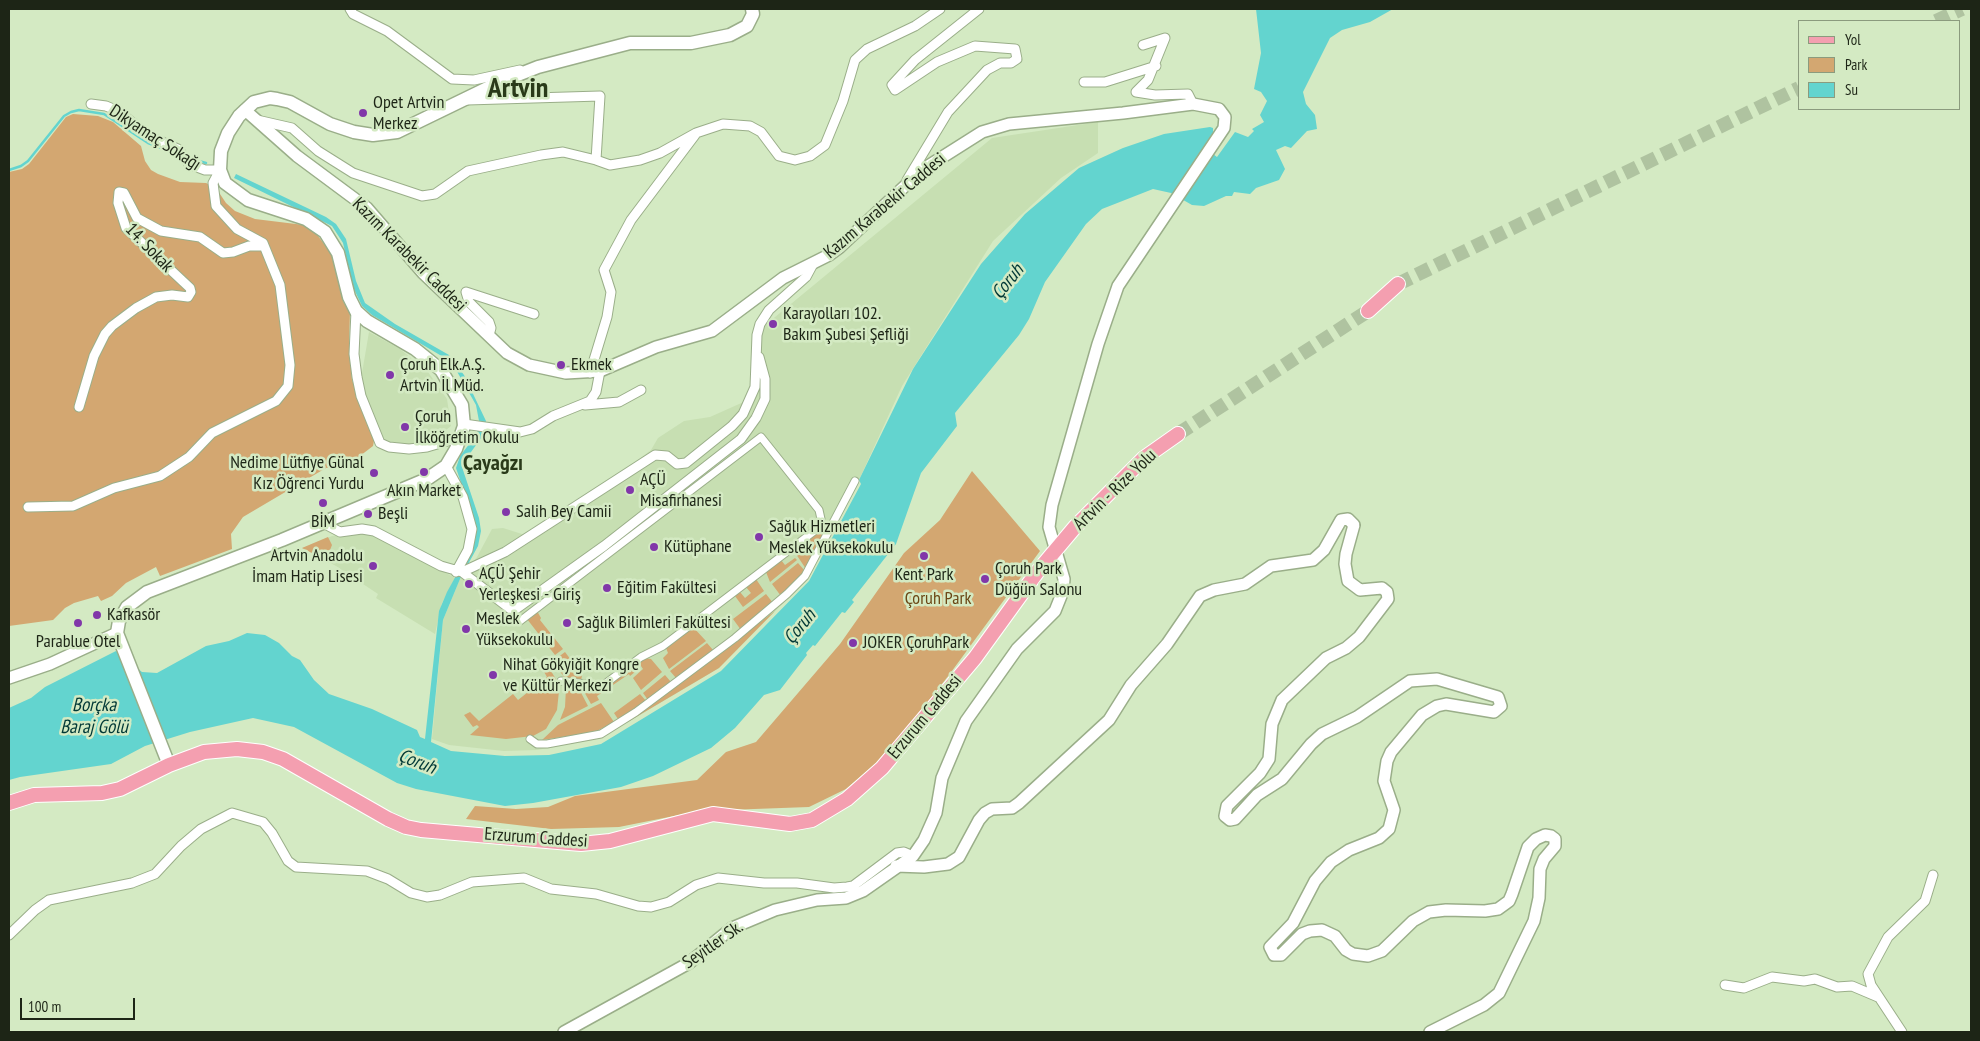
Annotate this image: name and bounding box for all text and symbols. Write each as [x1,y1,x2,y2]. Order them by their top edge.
legend [1798,20,1960,110]
text: Yol [1845,30,1861,49]
text: Park [1845,55,1867,74]
district label: Artvin [488,72,548,106]
text: Su [1845,80,1858,99]
place label: Opet Artvin Merkez [373,92,444,134]
street label: Dikyamaç Sokağı [105,100,205,176]
marker: Opet Artvin Merkez [357,107,369,119]
street label: Kazım Karabekir Caddesi [820,149,950,263]
street label: Kazım Karabekir Caddesi [347,193,471,317]
street label: 14. Sokak [120,219,178,277]
water label: Çoruh [987,260,1029,304]
place label: Karayolları 102. Bakım Şubesi Şefliği [783,303,909,346]
marker: Karayolları 102. Bakım Şubesi Şefliği [767,318,779,330]
place label: Çoruh Elk.A.Ş. Artvin İl Müd. [400,354,485,396]
place label: Ekmek [571,354,612,376]
marker: Ekmek [555,359,567,371]
marker: Çoruh Elk.A.Ş. Artvin İl Müd. [384,369,396,381]
place label: Çoruh İlköğretim Okulu [415,406,519,448]
marker: Çoruh İlköğretim Okulu [399,421,411,433]
street label: Artvin - Rize Yolu [1069,445,1161,535]
district label: Çayağzı [463,451,523,477]
place label: Nedime Lütfiye Günal Kız Öğrenci Yurdu [230,452,364,494]
marker: Akın Market [418,466,430,478]
marker: Nedime Lütfiye Günal Kız Öğrenci Yurdu [368,467,380,479]
place label: AÇÜ Misafirhanesi [640,469,722,512]
place label: Akın Market [387,480,461,502]
marker: AÇÜ Misafirhanesi [624,484,636,496]
marker: BİM [317,497,329,509]
place label: Salih Bey Camii [516,501,612,523]
place label: Beşli [378,503,408,525]
marker: Salih Bey Camii [500,506,512,518]
marker: Beşli [362,508,374,520]
place label: BİM [311,511,335,533]
place label: Sağlık Hizmetleri Meslek Yüksekokulu [769,516,893,558]
marker: Sağlık Hizmetleri Meslek Yüksekokulu [753,531,765,543]
place label: Kütüphane [664,536,732,558]
marker: Kütüphane [648,541,660,553]
place label: Artvin Anadolu İmam Hatip Lisesi [252,545,363,588]
marker: Kent Park [918,550,930,562]
place label: Çoruh Park Düğün Salonu [995,558,1082,600]
marker: Artvin Anadolu İmam Hatip Lisesi [367,560,379,572]
place label: AÇÜ Şehir Yerleşkesi - Giriş [479,563,581,606]
place label: Kent Park [894,564,954,586]
marker: Çoruh Park Düğün Salonu [979,573,991,585]
place label: Eğitim Fakültesi [617,577,717,599]
marker: AÇÜ Şehir Yerleşkesi - Giriş [463,578,475,590]
marker: Eğitim Fakültesi [601,582,613,594]
park label: Çoruh Park [905,588,971,610]
place label: Kafkasör [107,604,160,626]
water label: Çoruh [779,605,821,649]
place label: Meslek Yüksekokulu [476,608,553,650]
marker: Kafkasör [91,609,103,621]
place label: Sağlık Bilimleri Fakültesi [577,612,731,634]
marker: Parablue Otel [72,617,84,629]
marker: Sağlık Bilimleri Fakültesi [561,617,573,629]
marker: Meslek Yüksekokulu [460,623,472,635]
place label: Parablue Otel [36,631,120,653]
place label: JOKER ÇoruhPark [863,632,969,654]
marker: JOKER ÇoruhPark [847,637,859,649]
place label: Nihat Gökyiğit Kongre ve Kültür Merkezi [503,654,639,696]
marker: Nihat Gökyiğit Kongre ve Kültür Merkezi [487,669,499,681]
street label: Erzurum Caddesi [883,670,967,764]
water label: Borçka Baraj Gölü [60,695,128,739]
water label: Çoruh [395,745,439,779]
street label: Erzurum Caddesi [484,824,588,852]
street label: Seyitler Sk. [679,916,747,974]
scale bar [22,988,138,1020]
text: 100 m [28,997,61,1016]

